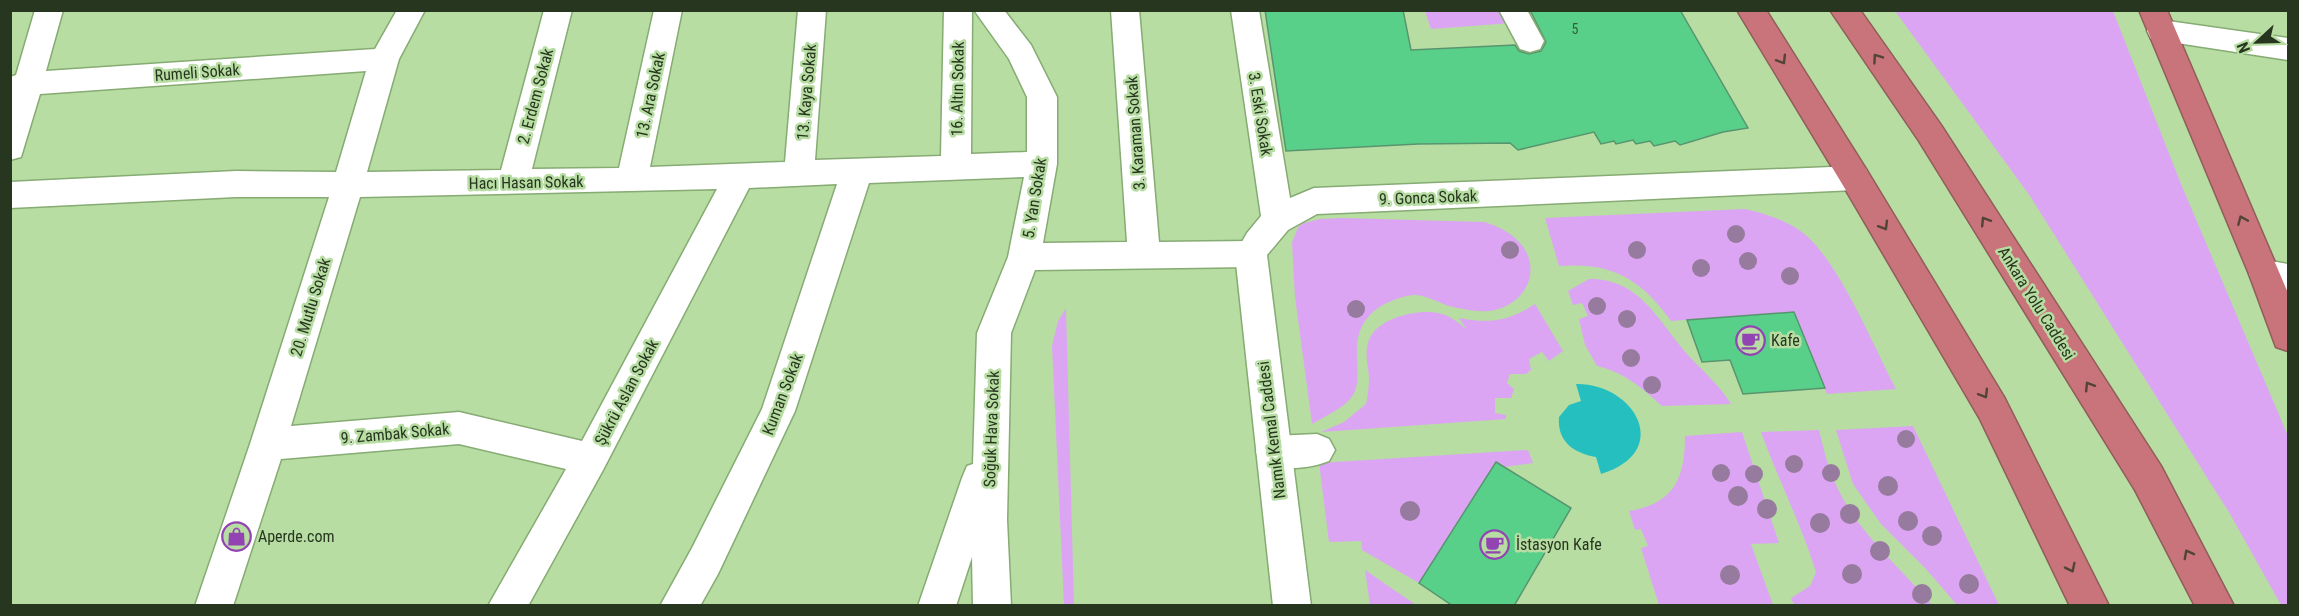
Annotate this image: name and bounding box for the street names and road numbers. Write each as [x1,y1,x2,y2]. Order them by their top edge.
street label: 16. Altın Sokak [947,41,968,137]
street label: 13. Kaya Sokak [793,42,820,141]
street label: 2. Erdem Sokak [514,46,558,146]
street label: 13. Ara Sokak [632,50,669,140]
street label: Rumeli Sokak [154,60,241,85]
street label: 3. Eski Sokak [1245,71,1277,158]
street label: 3. Karaman Sokak [1122,75,1149,190]
street label: 5. Yan Sokak [1019,156,1050,240]
street label: Hacı Hasan Sokak [468,172,584,193]
street label: 9. Gonca Sokak [1379,186,1478,209]
street label: Ankara Yolu Caddesi [1994,243,2079,363]
street label: 20. Mutlu Sokak [287,255,335,359]
street label: Şükrü Aslan Sokak [591,335,663,448]
street label: Kuman Sokak [758,350,807,438]
street label: Namık Kemal Caddesi [1254,360,1289,500]
street label: Soğuk Hava Sokak [980,370,1003,488]
street label: 9. Zambak Sokak [340,419,451,448]

